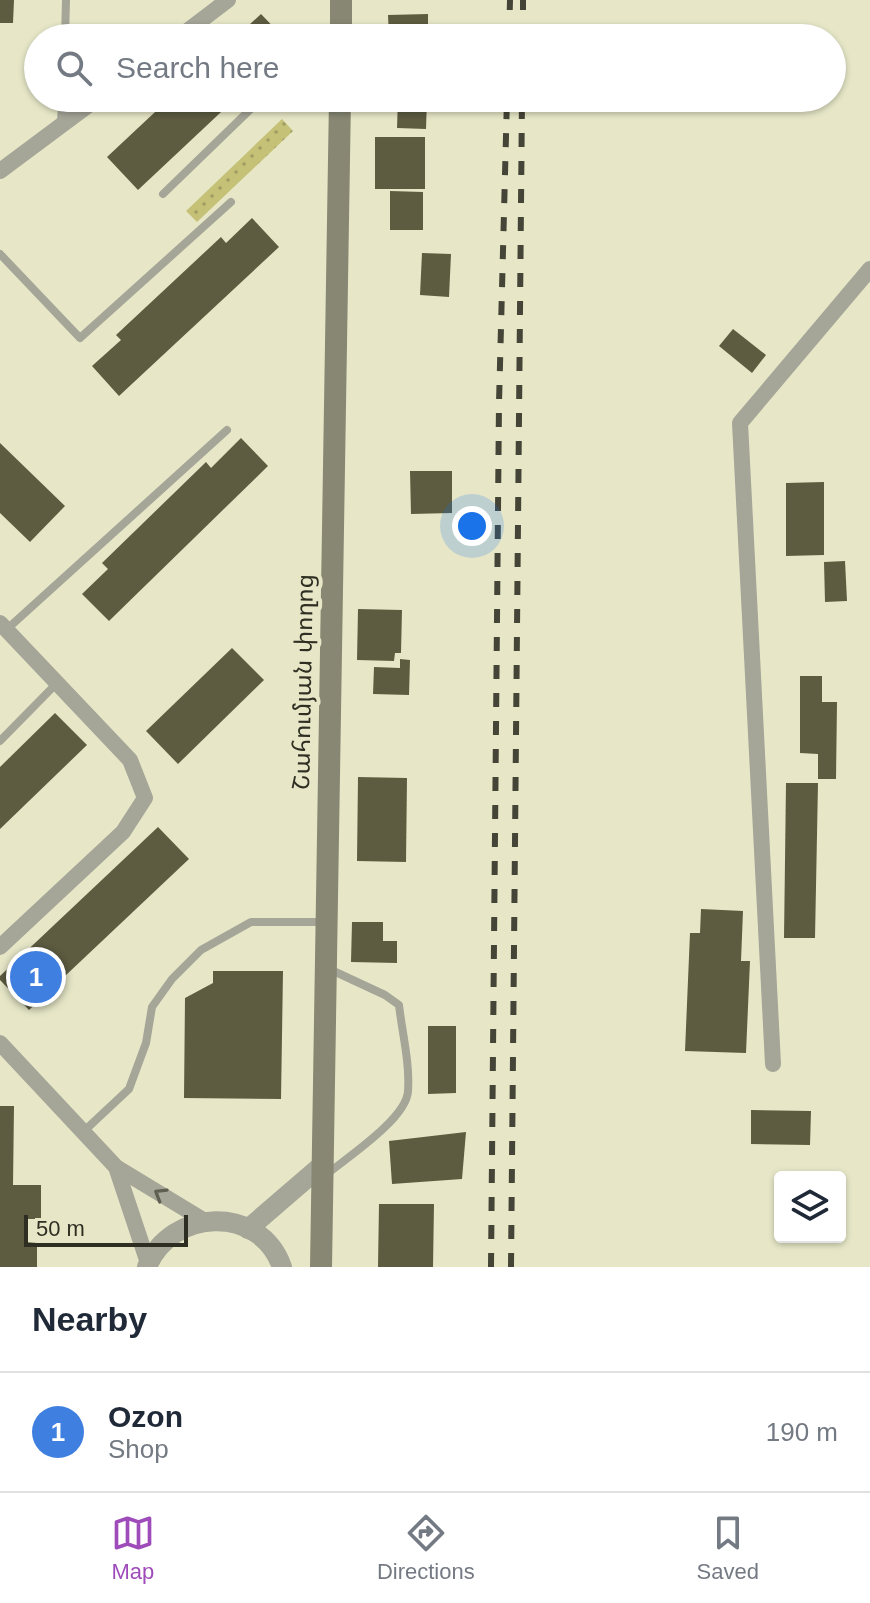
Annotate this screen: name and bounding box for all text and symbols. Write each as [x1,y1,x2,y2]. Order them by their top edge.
search box [24,24,846,112]
icon: search [52,46,96,90]
text: Search here [116,51,279,84]
your location [452,506,492,546]
street label: Շահումյան փողոց [287,574,319,790]
pin: 1 [10,947,62,1007]
map controls [774,1171,846,1243]
button: layers [774,1171,846,1243]
one-way arrow [155,1189,169,1204]
scale bar [24,1211,188,1247]
text: 50 m [36,1216,85,1241]
text: Nearby [32,1300,147,1338]
text: Ozon [108,1400,183,1433]
text: 1 [51,1417,65,1447]
text: 190 m [766,1417,838,1447]
text: Shop [108,1434,169,1464]
tab: Map [111,1511,155,1585]
tab: Directions [377,1511,475,1585]
tab: Saved [697,1511,759,1585]

